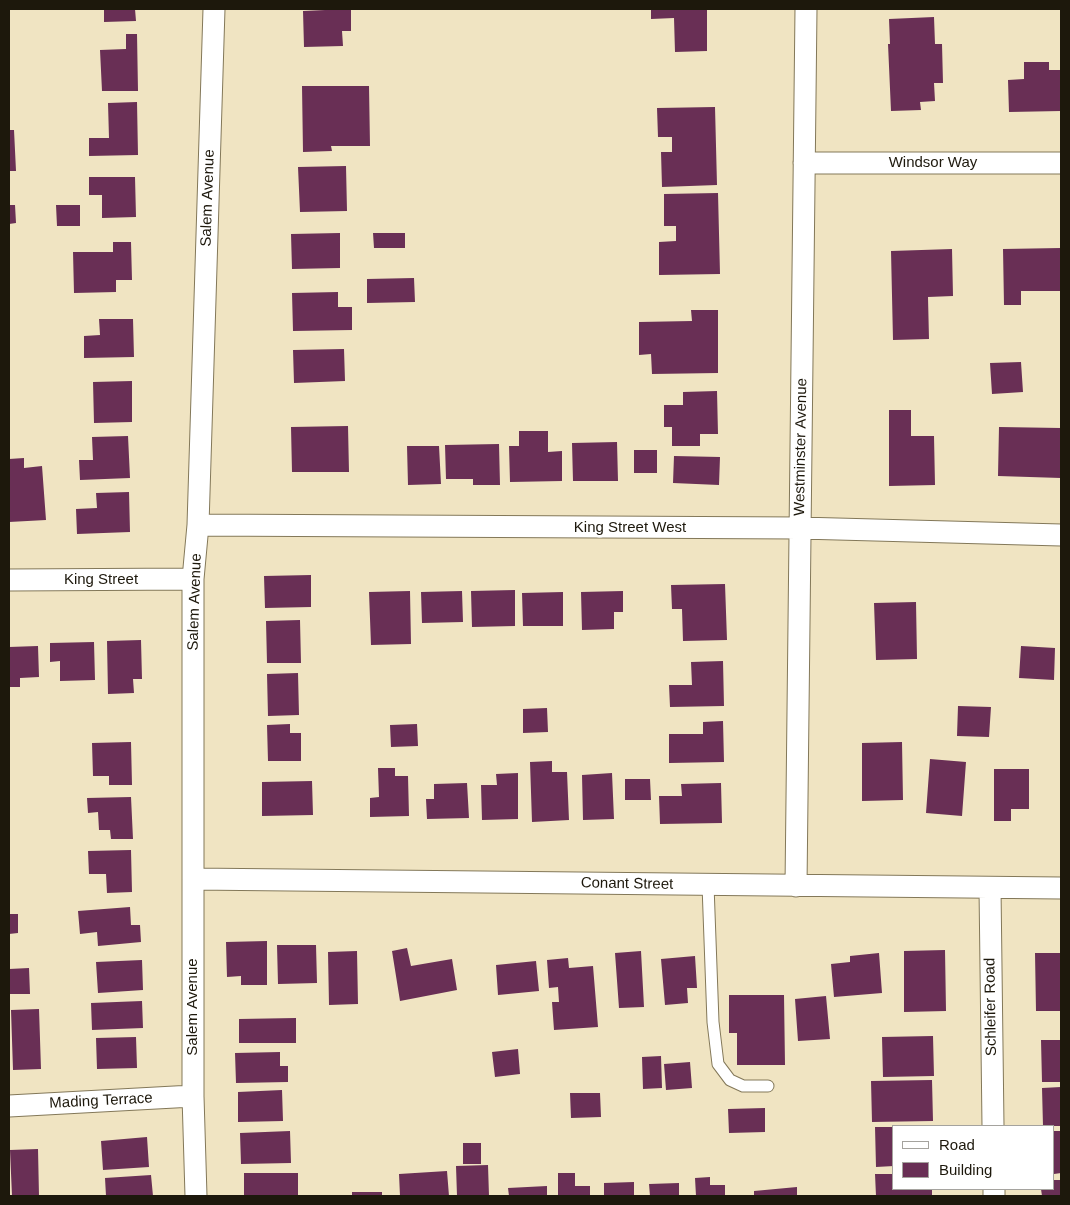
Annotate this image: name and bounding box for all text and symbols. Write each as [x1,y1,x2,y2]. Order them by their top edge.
street label: Salem Avenue [197,149,219,247]
street label: Windsor Way [889,154,977,172]
street label: Westminster Avenue [791,378,811,516]
street label: King Street West [574,519,686,537]
street label: Salem Avenue [184,553,206,651]
street label: King Street [64,571,138,589]
street label: Conant Street [581,874,673,894]
street label: Salem Avenue [184,958,202,1056]
street label: Schleifer Road [981,958,1001,1056]
street label: Mading Terrace [49,1089,153,1113]
legend [892,1125,1055,1190]
text: Road [939,1136,975,1153]
text: Building [939,1161,992,1178]

